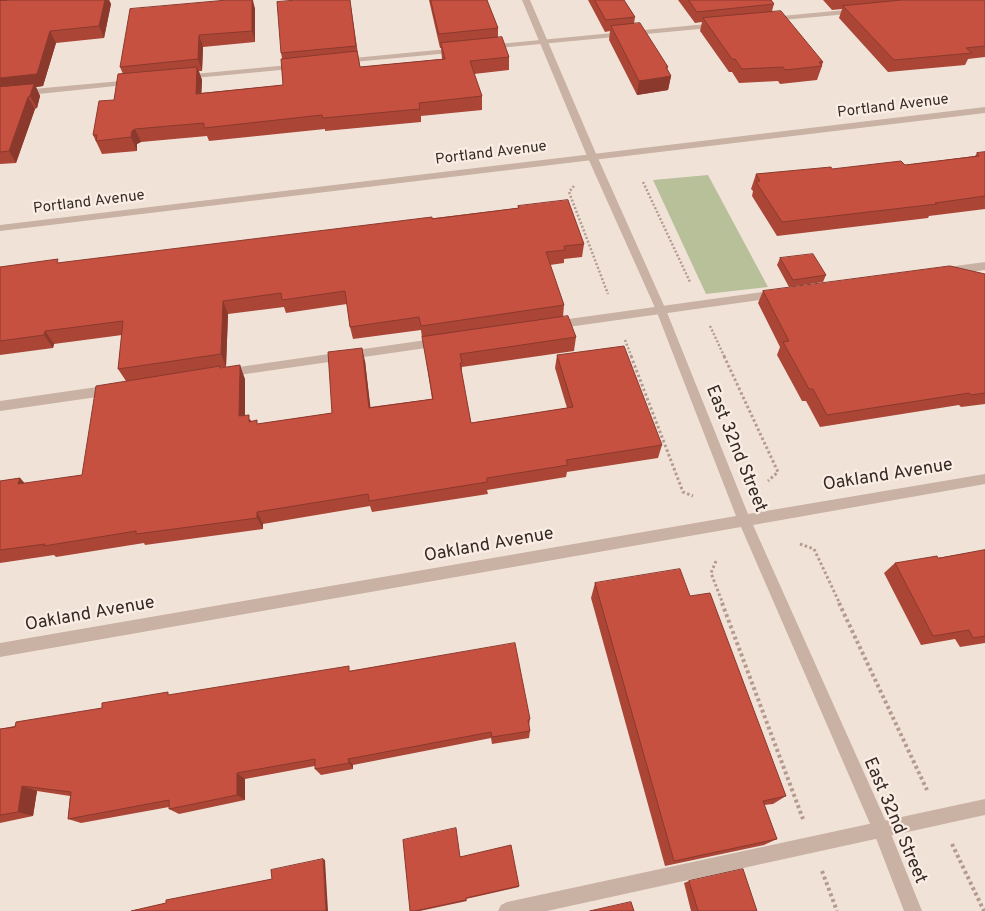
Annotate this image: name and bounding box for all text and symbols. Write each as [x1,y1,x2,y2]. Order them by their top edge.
street label: Portland Avenue [836,91,950,123]
street label: Portland Avenue [434,138,548,170]
street label: Portland Avenue [32,187,146,219]
street label: East 32nd Street [700,382,770,516]
street label: Oakland Avenue [822,455,954,497]
street label: Oakland Avenue [423,524,555,568]
street label: Oakland Avenue [24,593,156,637]
street label: East 32nd Street [858,755,930,887]

